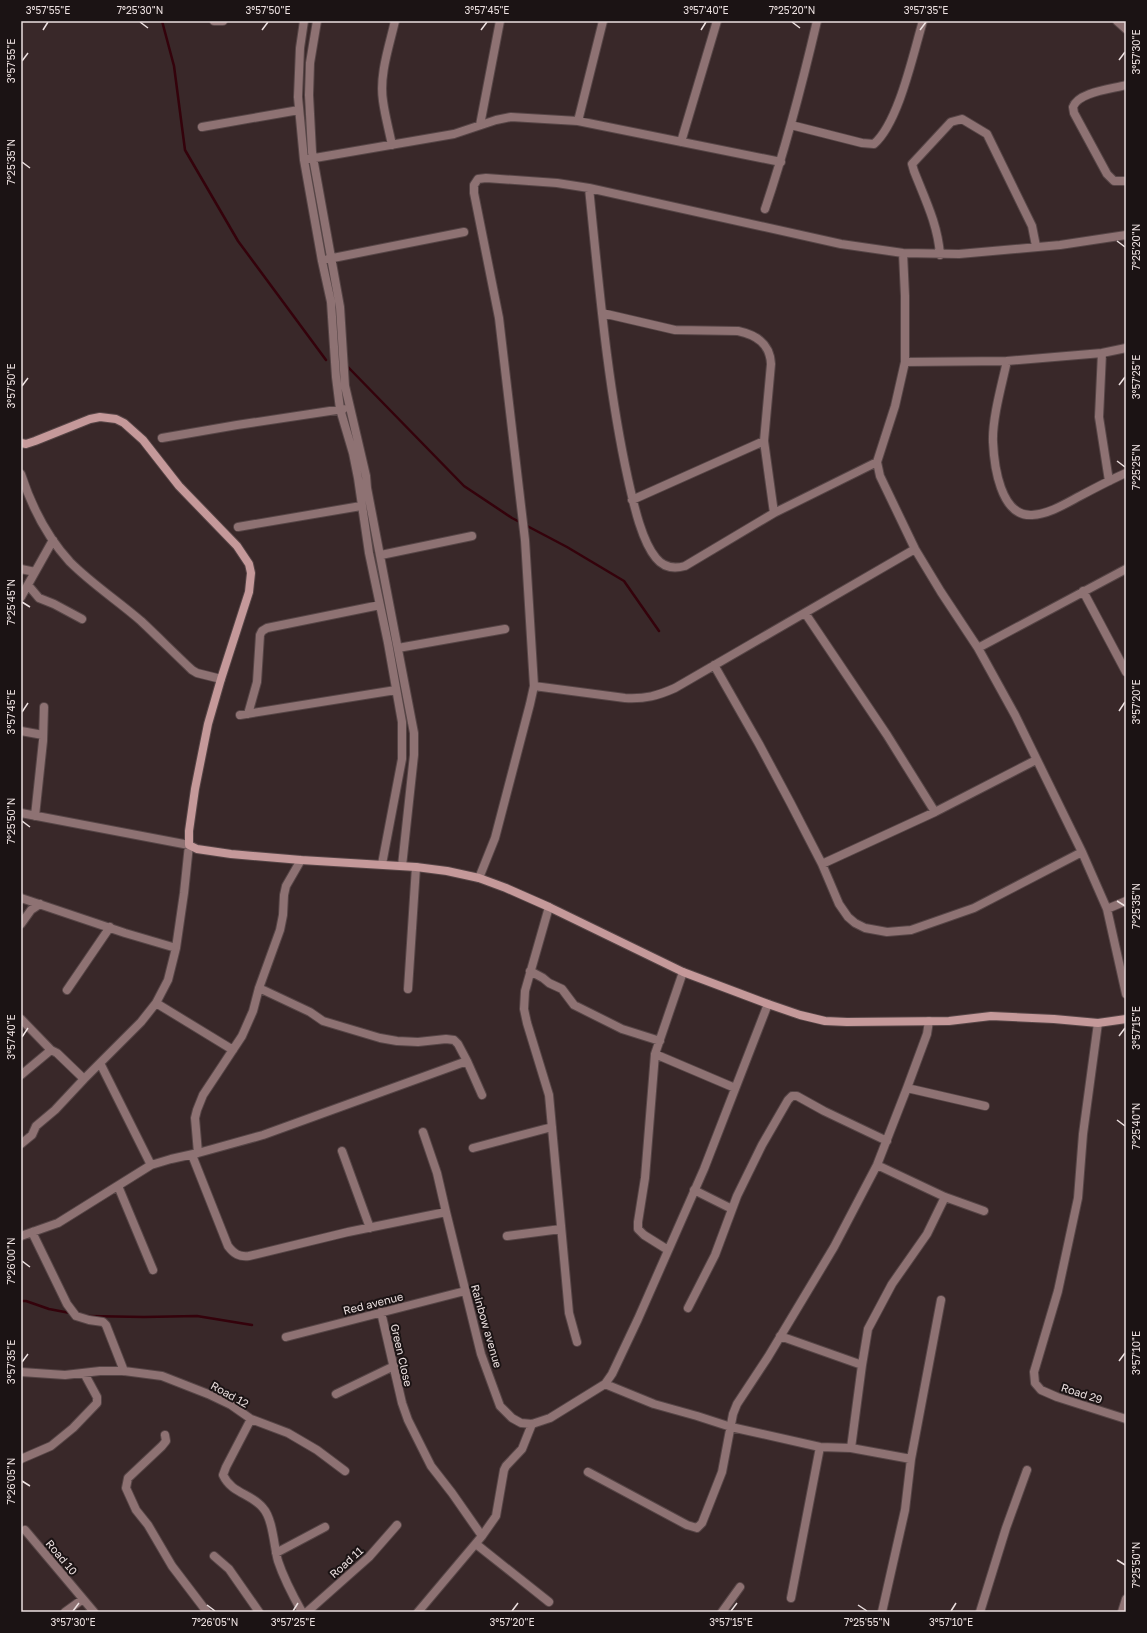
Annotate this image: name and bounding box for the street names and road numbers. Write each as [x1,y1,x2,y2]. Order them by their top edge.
street label: Rainbow avenue [469,1283,505,1369]
street label: Red avenue [342,1289,404,1317]
street label: Green Close [388,1322,416,1388]
street label: Road 12 [209,1378,251,1410]
street label: Road 29 [1060,1380,1104,1406]
street label: Road 10 [44,1537,81,1577]
street label: Road 11 [327,1544,365,1580]

